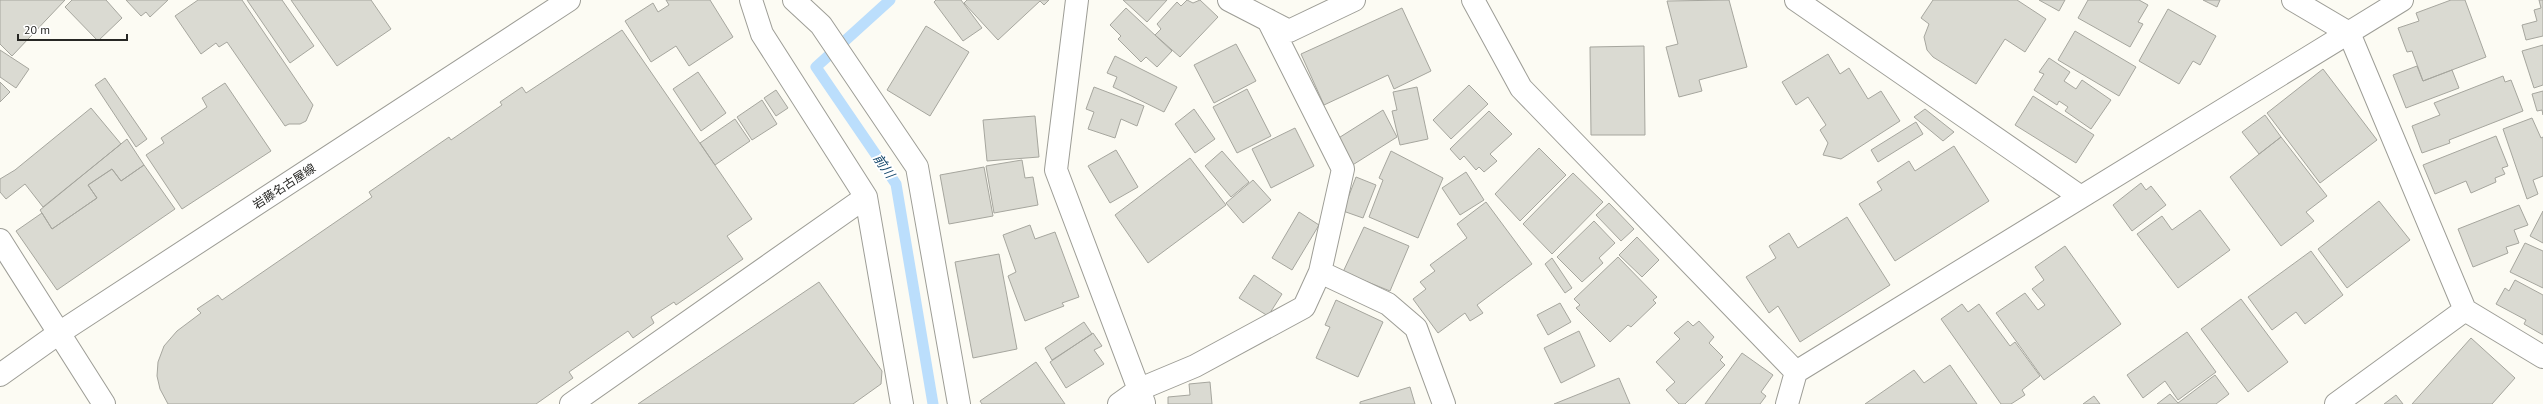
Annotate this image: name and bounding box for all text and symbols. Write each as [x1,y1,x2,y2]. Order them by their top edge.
scale bar [18,16,127,42]
text: 20 m [24,22,50,37]
water label: 前川 [870,150,900,183]
street label: 岩藤名古屋線 [250,160,318,212]

